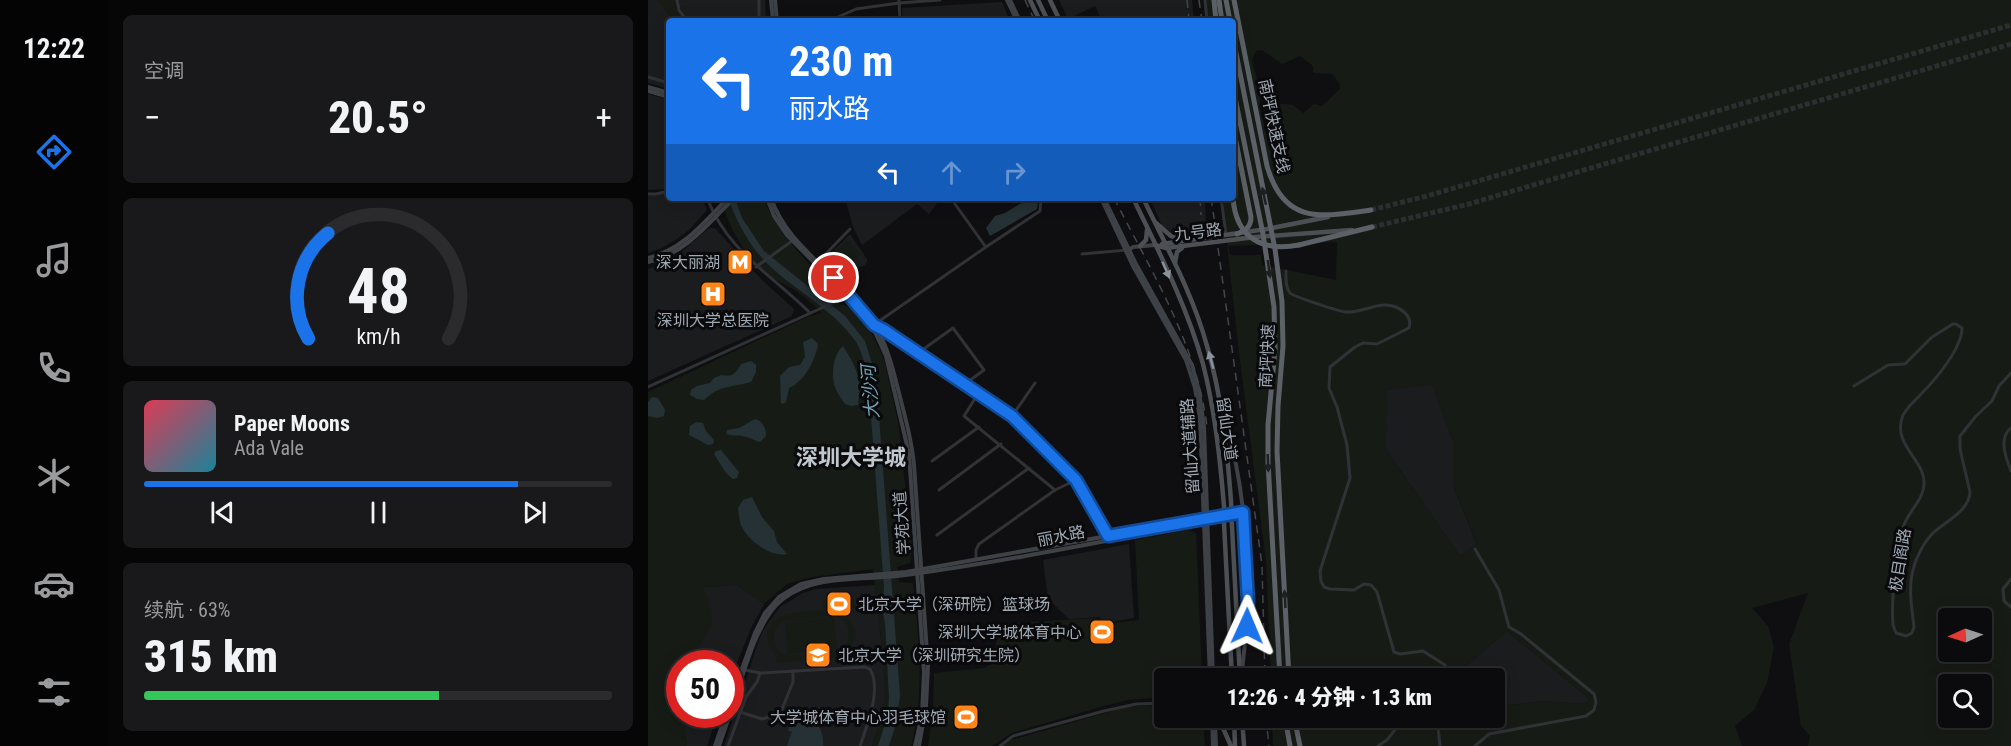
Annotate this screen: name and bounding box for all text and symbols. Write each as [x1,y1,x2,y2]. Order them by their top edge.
text: 12:22 [23,33,85,65]
text: 230 m [789,37,894,86]
icon: left [690,42,768,120]
text: 空调 [144,59,184,83]
street label: 南坪快速支线 [1255,77,1293,175]
text: 20.5° [328,91,428,144]
text: 丽水路 [789,93,870,125]
text: − [144,98,161,137]
text: + [596,98,612,137]
icon: directions [33,131,75,173]
icon: left [872,156,905,189]
icon: ahead [935,156,968,189]
icon: right [998,156,1031,189]
one-way arrow [1259,186,1268,205]
street label: 九号路 [1173,220,1223,244]
icon: music [33,239,75,281]
metro station icon: 深大丽湖 [725,247,755,277]
pin [808,252,859,303]
place label: 深大丽湖 [656,253,720,272]
text: 48 [346,255,410,328]
one-way arrow [1264,260,1273,279]
icon: arrive [817,261,850,294]
one-way arrow [1162,261,1172,279]
hospital icon: 深圳大学总医院 [698,279,728,309]
place label: 深圳大学总医院 [657,311,769,330]
text: km/h [356,324,400,349]
street label: 南坪快速 [1256,324,1278,388]
icon: phone [33,347,75,389]
one-way arrow [1206,351,1215,369]
water label: 大沙河 [857,361,883,420]
street label: 留仙大道 [1213,396,1241,462]
street label: 留仙大道辅路 [1177,397,1203,495]
text: Paper Moons [234,411,350,436]
text: Ada Vale [234,436,304,460]
district label: 深圳大学城 [796,445,906,470]
one-way arrow [1263,454,1272,473]
icon: climate [33,455,75,497]
street label: 学苑大道 [890,490,914,556]
icon: previous [206,496,239,529]
icon: pause [362,496,395,529]
icon: next [518,496,551,529]
street label: 丽水路 [1036,522,1086,550]
street label: 极目阁路 [1886,527,1914,593]
icon: car [33,563,75,605]
sports icon: 北京大学（深研院）篮球场 [824,589,854,619]
one-way arrow [1280,589,1290,608]
position arrow [1215,594,1279,658]
place label: 北京大学（深研院）篮球场 [858,595,1050,614]
text: 续航 · 63% [144,598,230,622]
north arrow [1938,608,1992,662]
map controls [1938,608,1992,728]
sports icon: 深圳大学城体育中心 [1087,617,1117,647]
place label: 深圳大学城体育中心 [938,623,1082,642]
text: 315 km [144,630,278,683]
school or university icon: 北京大学（深圳研究生院） [803,640,833,670]
place label: 北京大学（深圳研究生院） [838,646,1030,665]
speed limit sign: 50 [666,650,744,728]
icon: filters [33,671,75,713]
button: search [1938,674,1992,728]
text: 12:26 · 4 分钟 · 1.3 km [1227,685,1432,710]
sports icon: 大学城体育中心羽毛球馆 [951,702,981,732]
place label: 大学城体育中心羽毛球馆 [770,708,946,727]

